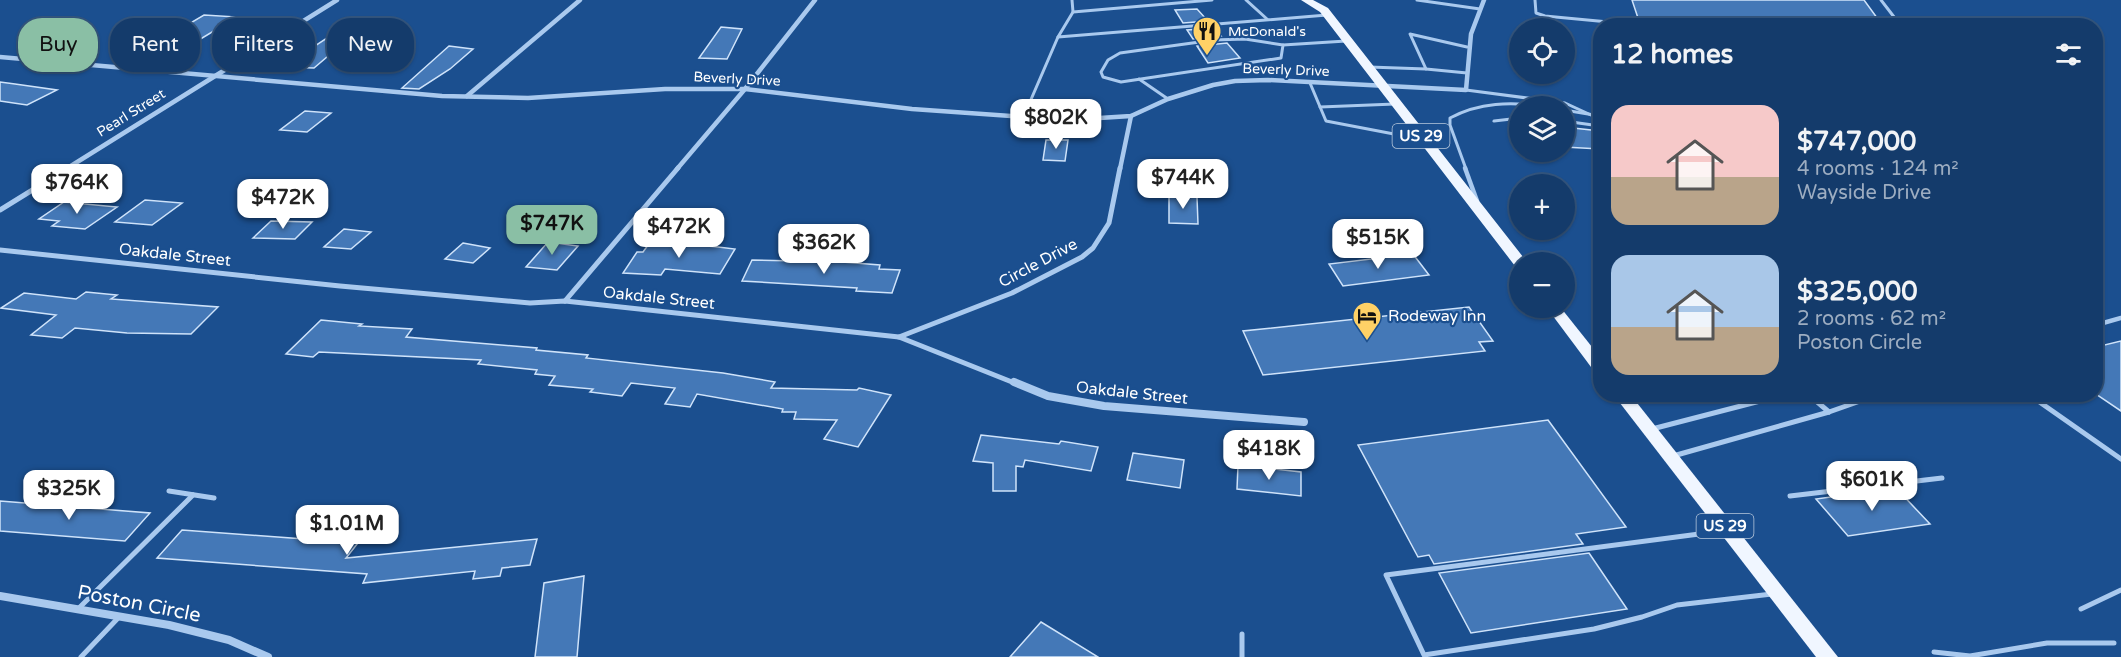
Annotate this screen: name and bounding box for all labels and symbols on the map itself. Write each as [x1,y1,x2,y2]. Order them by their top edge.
restaurant icon: McDonald's [1191,15,1223,57]
place label: McDonald's [1228,23,1306,40]
street label: Beverly Drive [1242,60,1330,80]
street label: Beverly Drive [693,68,781,90]
street label: Pearl Street [94,85,169,141]
pin: $802K [1014,99,1098,150]
road number: US 29 [1392,124,1450,148]
pin: $744K [1141,159,1225,210]
pin: $764K [35,164,119,215]
pin: $472K [241,179,325,230]
pin: $747K [510,205,594,256]
pin: $472K [637,208,721,259]
pin: $515K [1336,219,1420,270]
pin: $362K [782,224,866,275]
street label: Circle Drive [995,234,1081,292]
street label: Oakdale Street [118,239,232,271]
street label: Oakdale Street [602,282,716,314]
hotel icon: Rodeway Inn [1351,300,1383,342]
place label: Rodeway Inn [1388,306,1486,326]
street label: Oakdale Street [1075,377,1189,409]
pin: $418K [1227,430,1311,481]
pin: $601K [1830,461,1914,512]
pin: $325K [27,470,111,521]
pin: $1.01M [298,505,396,556]
road number: US 29 [1696,514,1754,538]
street label: Poston Circle [75,580,203,628]

